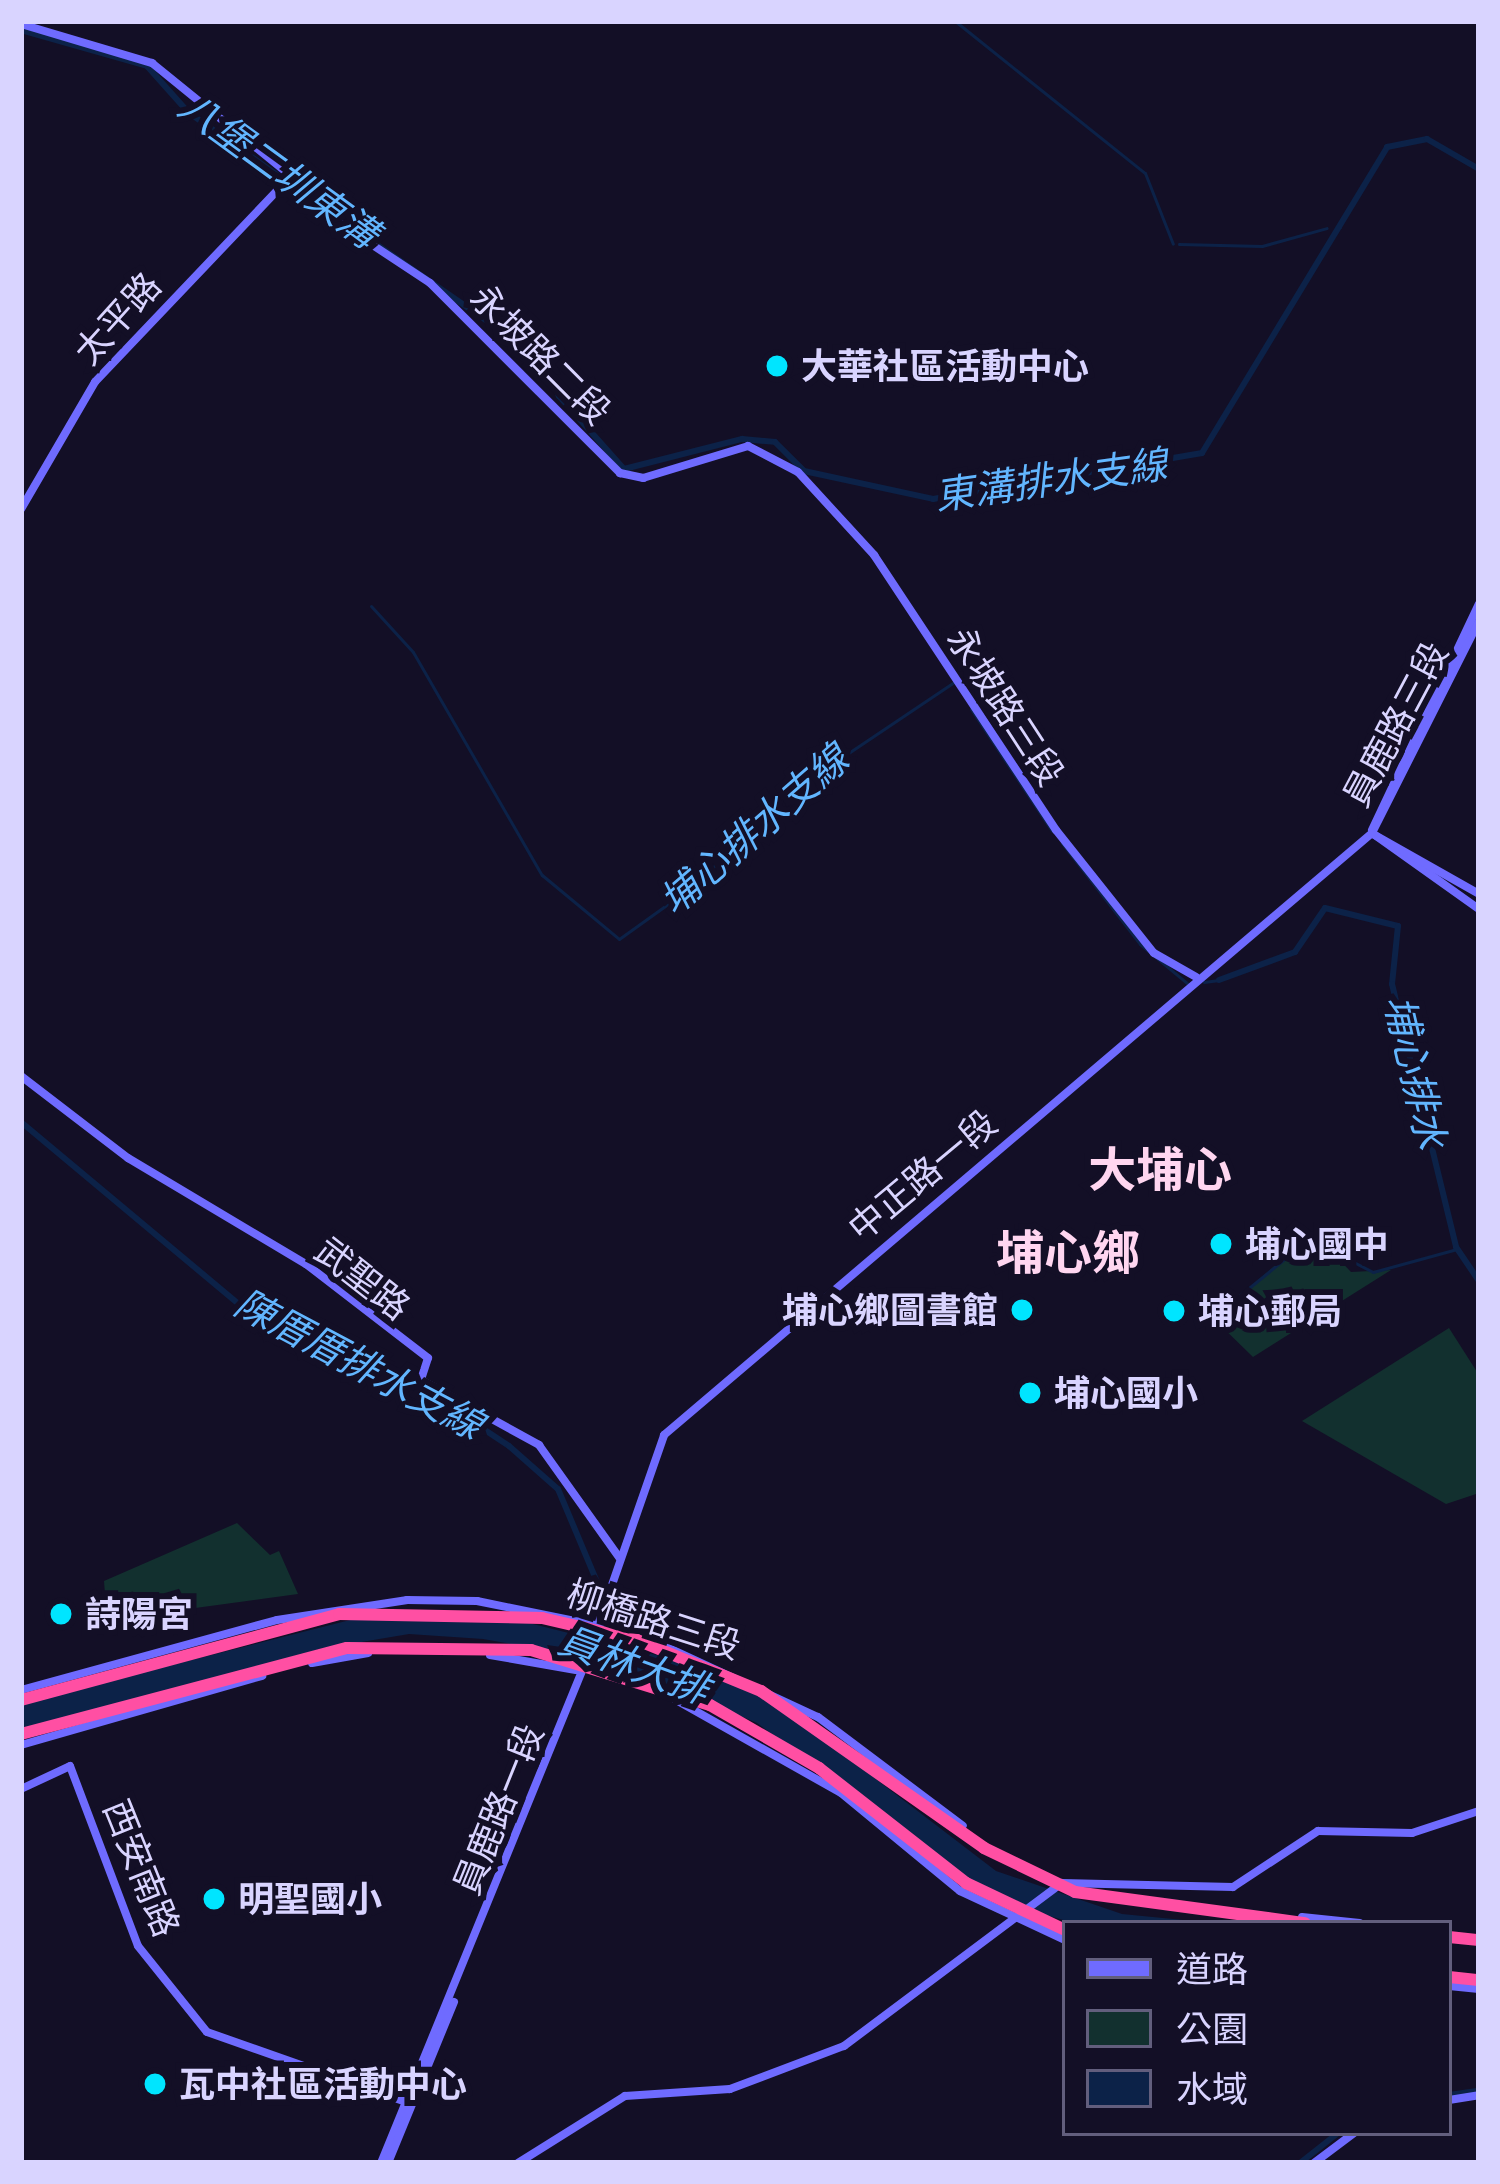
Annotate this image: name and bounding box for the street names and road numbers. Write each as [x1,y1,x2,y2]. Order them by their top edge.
street label: 太平路 [65,263,169,373]
street label: 永坡路二段 [462,275,620,433]
street label: 永坡路三段 [939,619,1073,793]
street label: 員鹿路三段 [1334,634,1456,814]
street label: 中正路一段 [839,1101,1005,1249]
street label: 武聖路 [307,1228,419,1328]
street label: 柳橋路三段 [562,1571,746,1667]
street label: 員鹿路一段 [444,1717,552,1901]
street label: 西安南路 [95,1793,189,1943]

